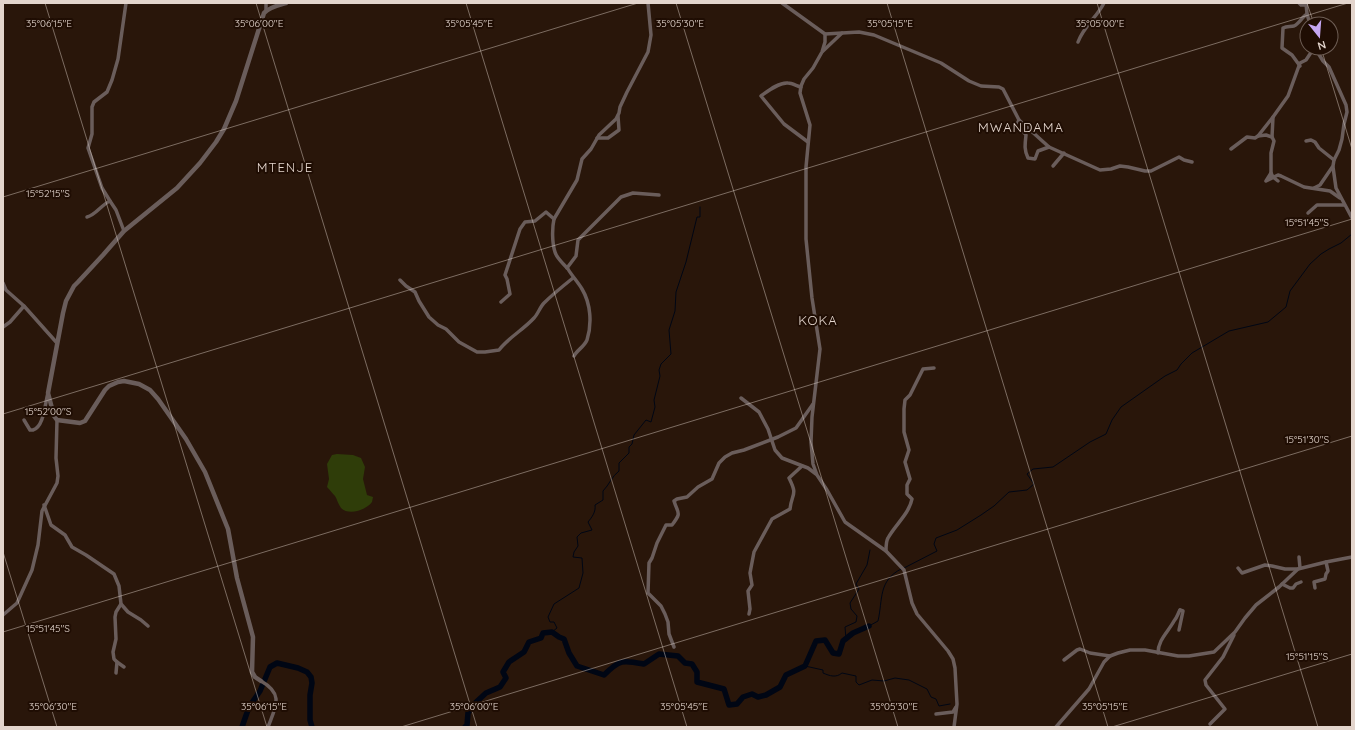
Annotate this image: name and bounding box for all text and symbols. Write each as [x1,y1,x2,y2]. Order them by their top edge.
north arrow [1299,16,1339,56]
text: 35°06'15"E [26,17,72,30]
text: 35°06'00"E [235,17,284,30]
text: 35°05'45"E [445,17,493,30]
text: 35°05'30"E [656,17,704,30]
text: 35°05'15"E [867,17,913,30]
text: 35°05'00"E [1076,17,1125,30]
text: N [1316,38,1328,53]
district label: MWANDAMA [978,119,1064,135]
district label: MTENJE [257,159,313,175]
text: 15°52'15"S [26,187,70,200]
text: 15°51'45"S [1285,216,1329,229]
district label: KOKA [798,312,838,328]
text: 15°52'00"S [25,405,72,418]
text: 15°51'30"S [1285,433,1329,446]
text: 15°51'45"S [26,622,70,635]
text: 15°51'15"S [1286,650,1328,663]
text: 35°06'30"E [29,700,77,713]
text: 35°06'15"E [241,700,287,713]
text: 35°06'00"E [450,700,499,713]
text: 35°05'45"E [660,700,708,713]
text: 35°05'30"E [870,700,918,713]
text: 35°05'15"E [1082,700,1128,713]

